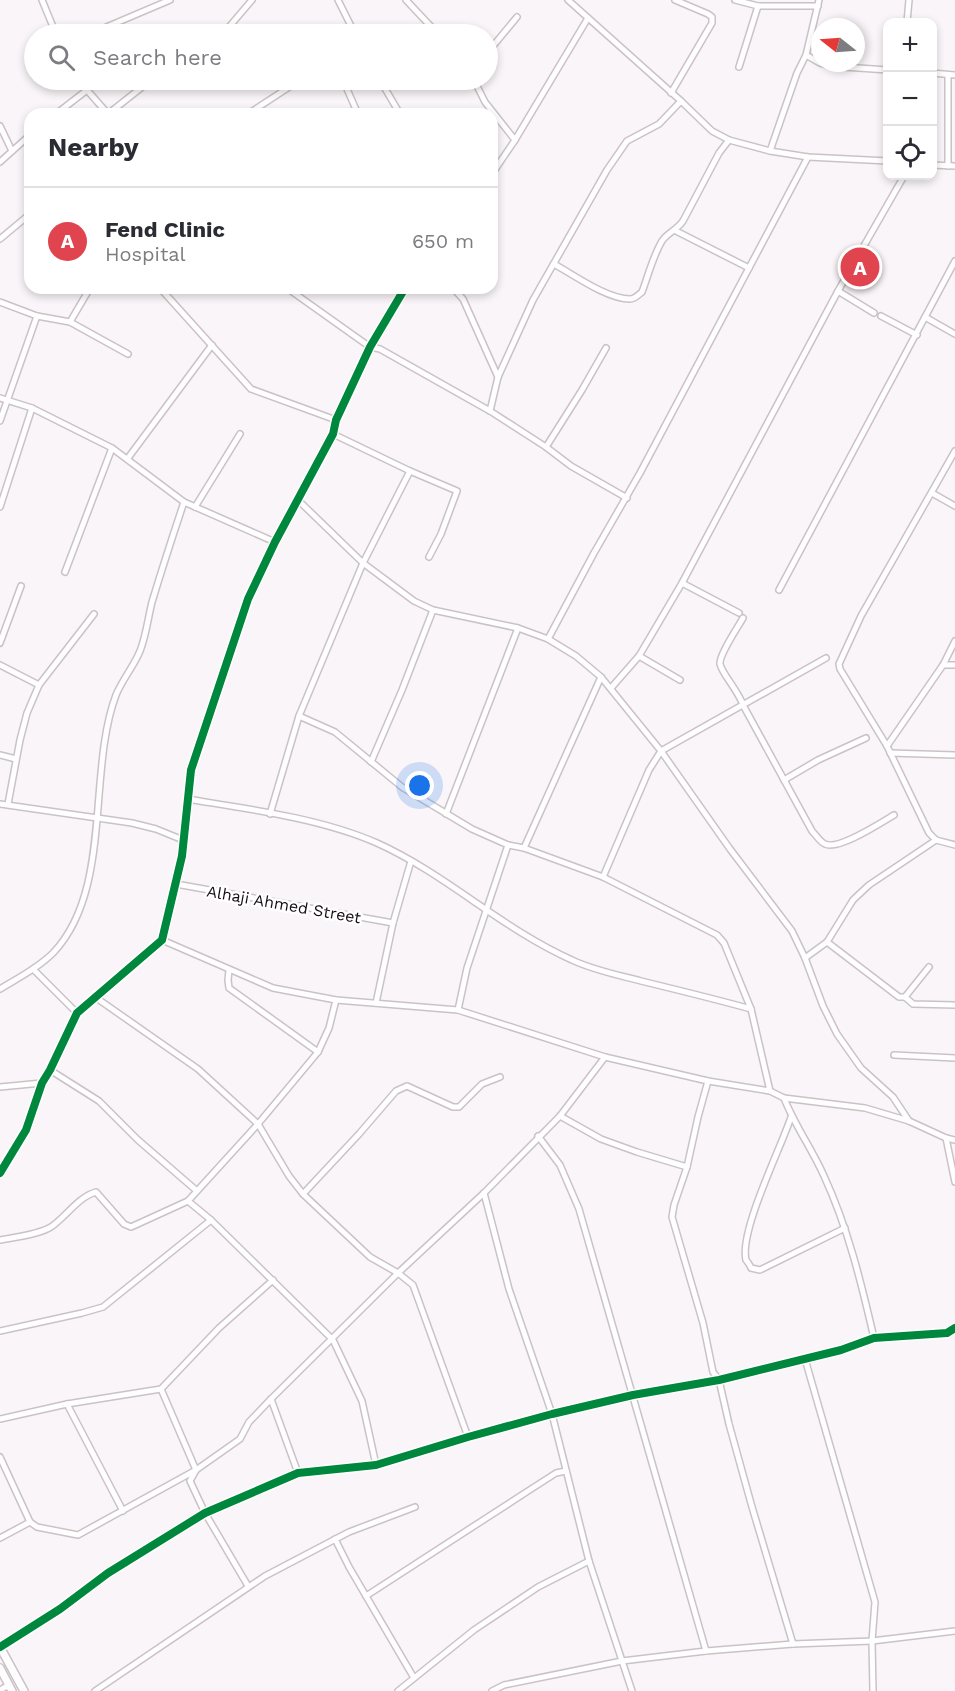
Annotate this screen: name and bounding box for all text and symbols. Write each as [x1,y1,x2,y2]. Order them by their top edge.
north arrow [811,18,865,72]
map controls [883,18,937,180]
button: + [883,18,937,72]
search box [24,24,498,90]
icon: search [45,41,78,74]
text: Search here [93,45,222,70]
button: − [883,72,937,126]
button: locate [883,126,937,180]
text: Nearby [48,132,139,162]
text: Fend Clinic [105,217,225,242]
text: A [61,229,74,253]
text: 650 m [412,229,474,253]
text: Hospital [105,242,186,266]
pin: A [840,244,880,290]
your location [405,771,434,800]
street label: Alhaji Ahmed Street [205,882,363,927]

